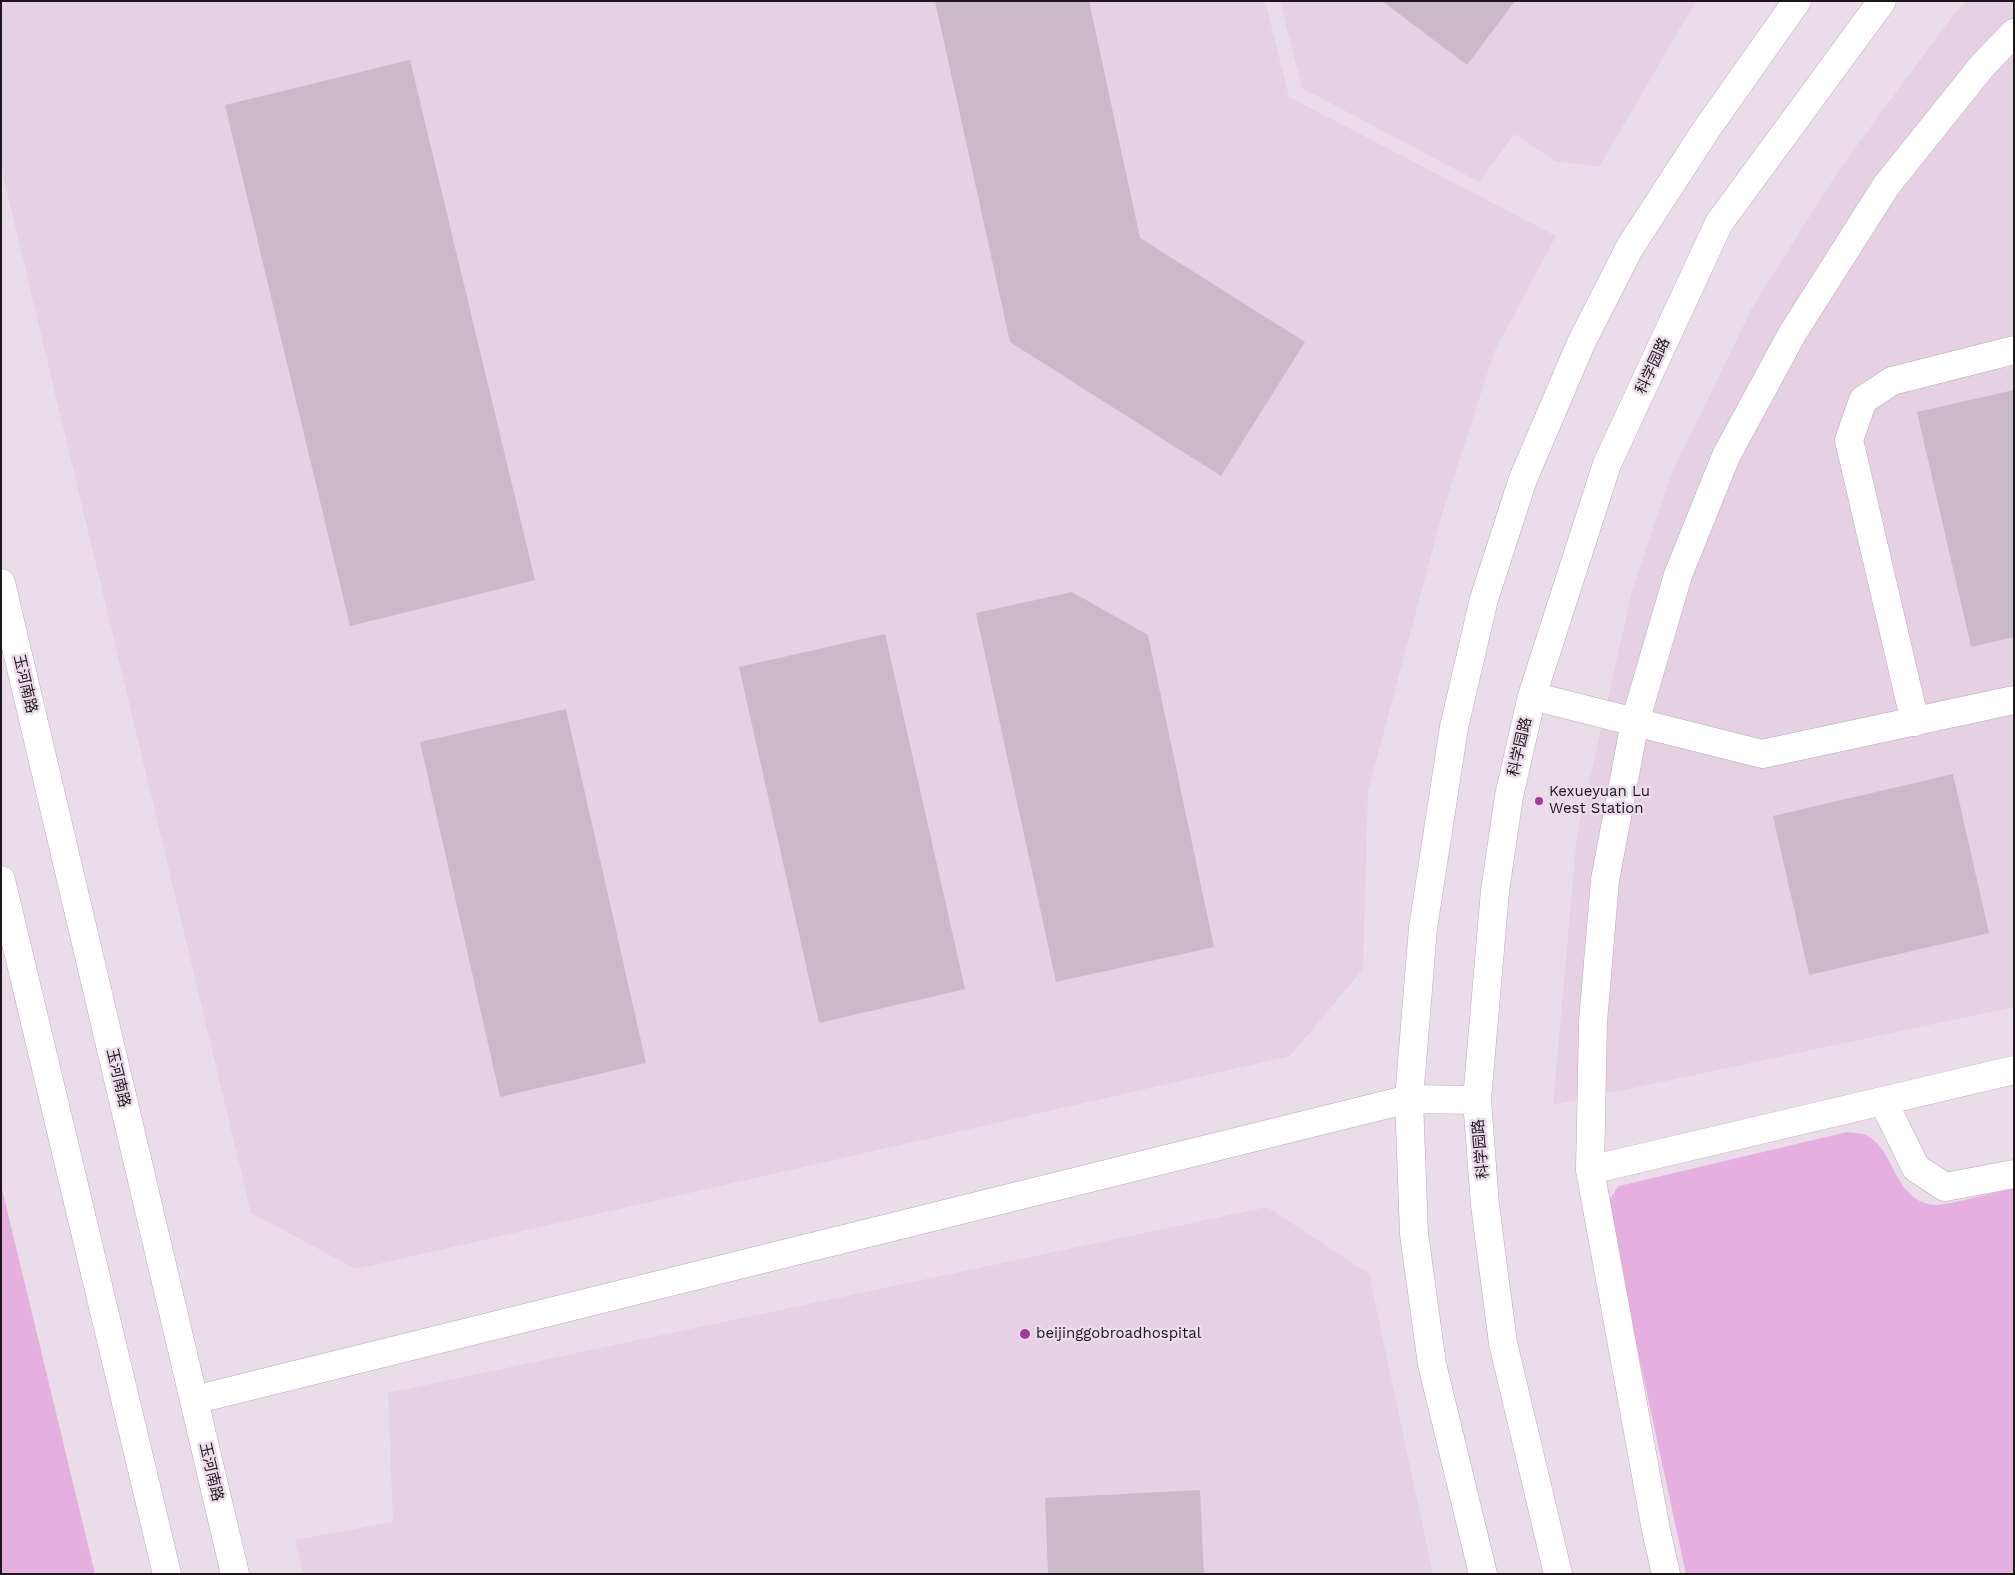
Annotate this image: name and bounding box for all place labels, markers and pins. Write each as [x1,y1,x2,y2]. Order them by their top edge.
place label: Kexueyuan Lu West Station [1549,783,1650,818]
marker: Kexueyuan Lu West Station [1533,795,1545,807]
place label: beijinggobroadhospital [1036,1325,1201,1343]
marker: beijinggobroadhospital [1018,1327,1032,1341]

